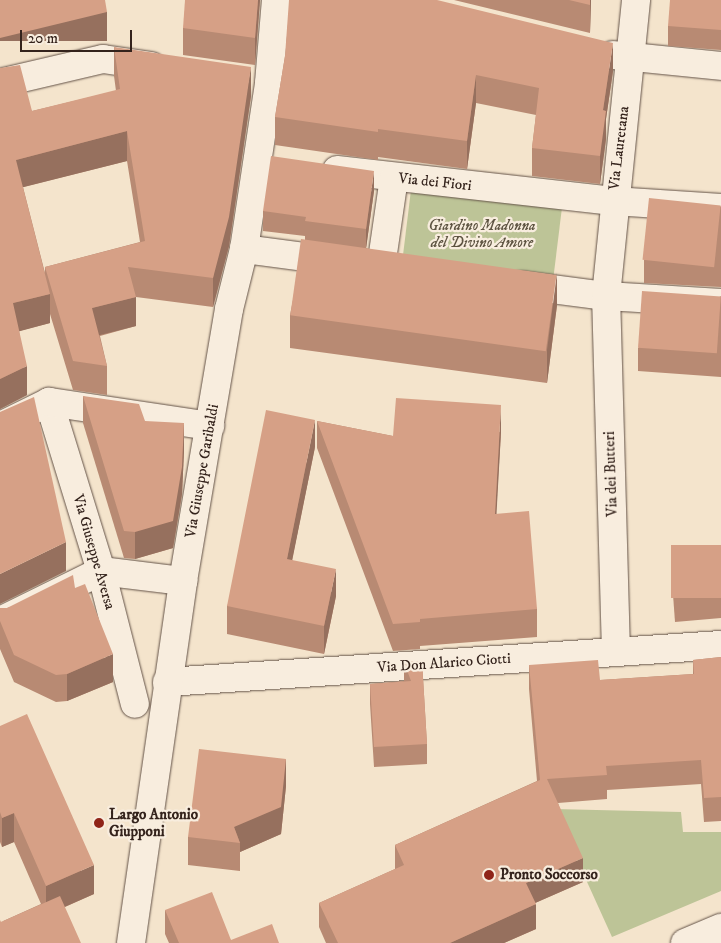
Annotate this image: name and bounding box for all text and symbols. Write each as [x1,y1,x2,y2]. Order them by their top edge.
scale bar [22,20,135,52]
text: 20 m [28,29,58,48]
street label: Via Lauretana [605,105,633,191]
street label: Via dei Fiori [398,169,472,195]
park label: Giardino Madonna del Divino Amore [428,216,536,251]
street label: Via Giuseppe Garibaldi [181,403,223,539]
street label: Via dei Butteri [601,431,621,517]
street label: Via Giuseppe Aversa [69,492,119,612]
street label: Via Don Alarico Ciotti [377,649,511,677]
place label: Largo Antonio Giupponi [109,805,198,840]
marker: Largo Antonio Giupponi [93,817,105,829]
place label: Pronto Soccorso [500,866,598,884]
marker: Pronto Soccorso [482,868,496,882]

